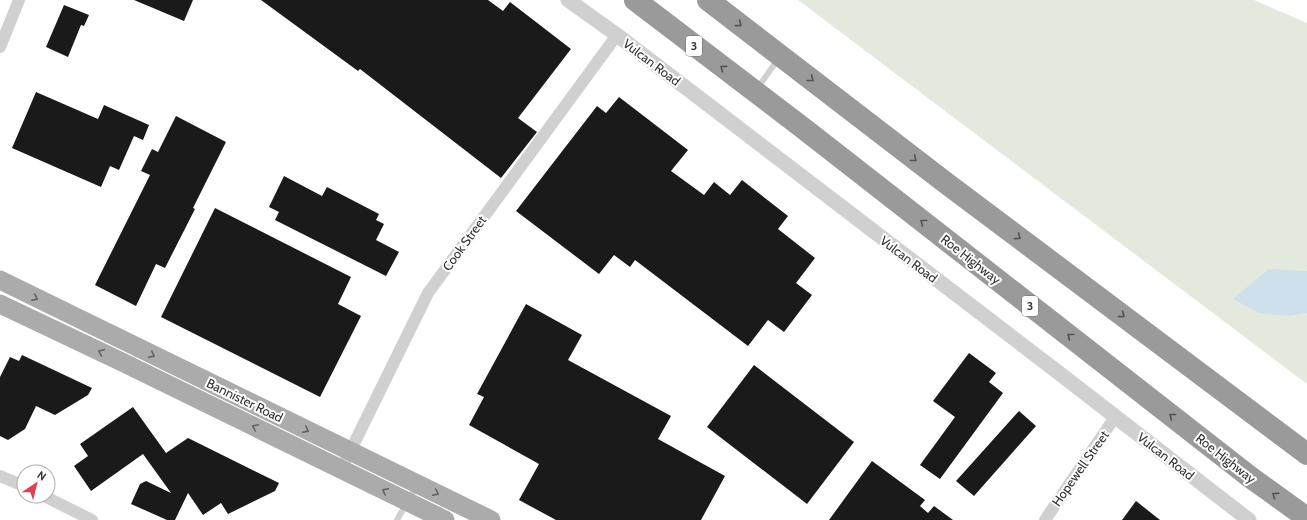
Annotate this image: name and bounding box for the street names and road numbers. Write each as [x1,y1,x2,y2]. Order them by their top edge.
street label: Vulcan Road [620,35,684,89]
road number: 3 [686,36,702,56]
street label: Cook Street [439,212,490,274]
street label: Roe Highway [938,231,1004,288]
street label: Vulcan Road [877,232,941,286]
road number: 3 [1022,296,1038,316]
street label: Bannister Road [204,375,286,425]
street label: Hopewell Street [1048,427,1112,509]
street label: Vulcan Road [1134,429,1198,483]
street label: Roe Highway [1193,430,1259,487]

